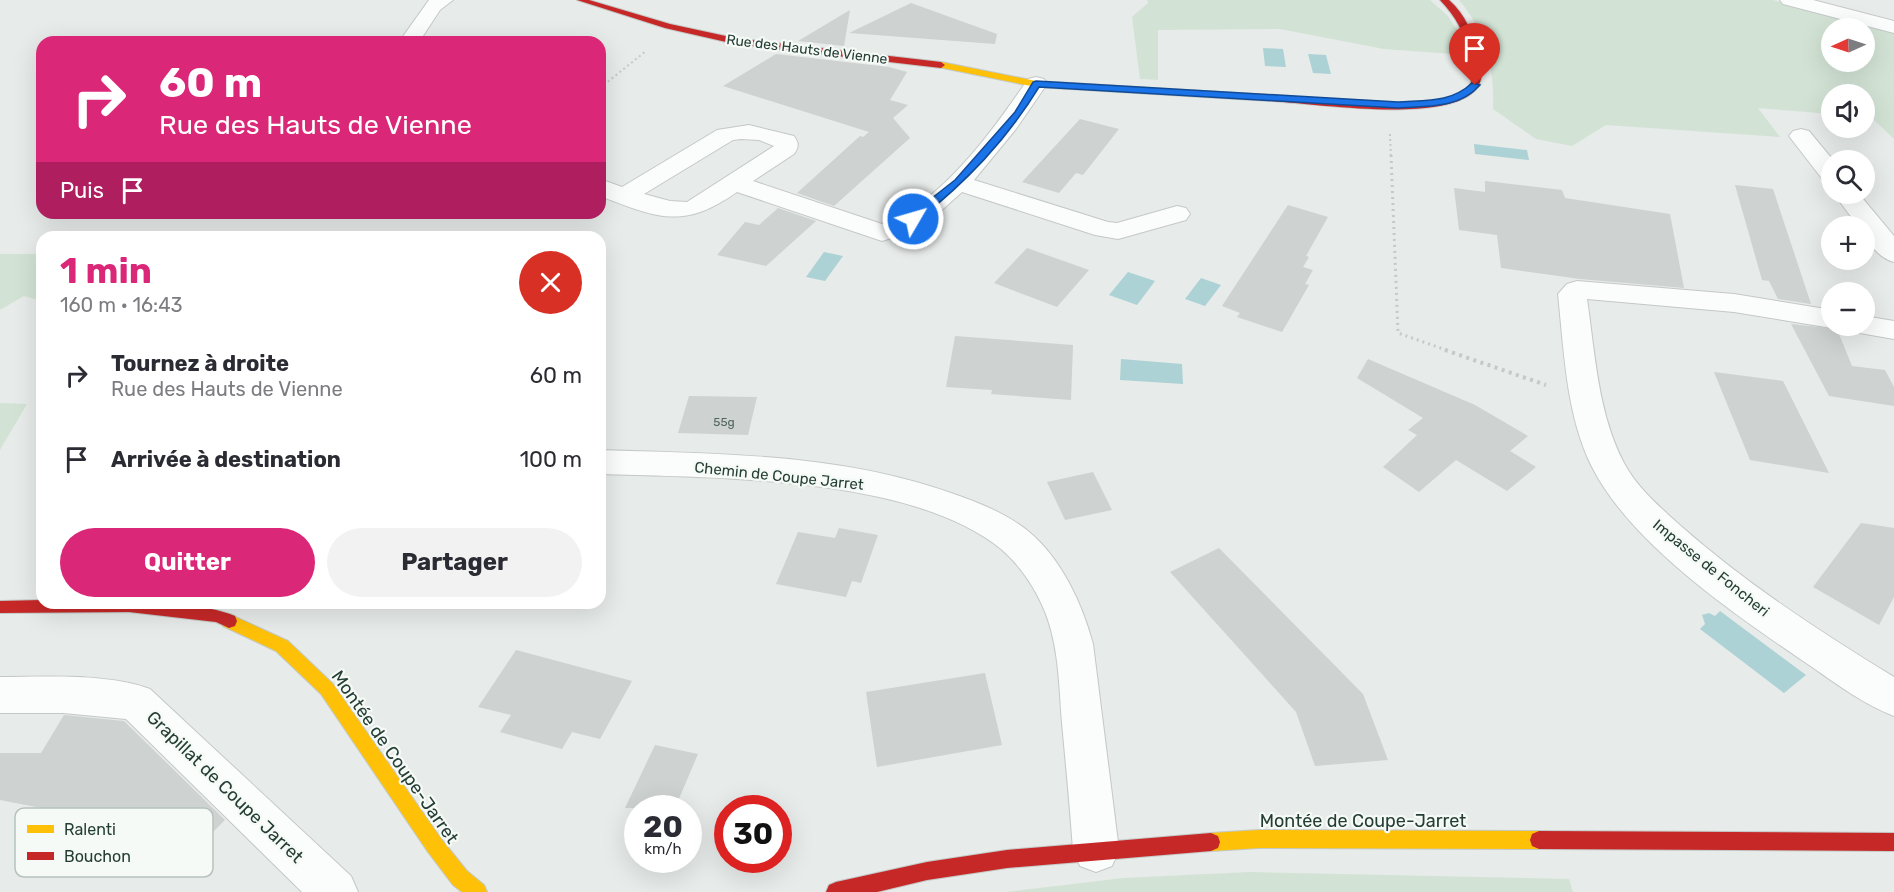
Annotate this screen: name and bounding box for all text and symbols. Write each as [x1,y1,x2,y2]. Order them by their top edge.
north arrow [1821,18,1875,72]
map controls [1821,18,1875,336]
pin [1449,23,1500,85]
street label: Rue des Hauts de Vienne [725,31,889,68]
icon: arrive [1458,32,1491,65]
text: 60 m [159,58,262,108]
icon: right [60,60,138,138]
button: sound [1821,84,1875,138]
text: Rue des Hauts de Vienne [159,109,472,141]
button: search [1821,150,1875,204]
icon: arrive [116,174,149,207]
text: Puis [60,177,104,204]
position arrow [881,187,945,251]
button: + [1821,216,1875,270]
text: 1 min [60,249,152,292]
button: close [519,251,582,314]
button: − [1821,282,1875,336]
text: 160 m · 16:43 [60,293,183,317]
text: Tournez à droite [111,350,289,377]
icon: right [60,359,93,392]
text: 60 m [530,362,582,389]
text: Rue des Hauts de Vienne [111,377,343,401]
house number: 55g [713,415,735,429]
icon: arrive [60,443,93,476]
text: Arrivée à destination [111,446,341,473]
text: 100 m [520,446,582,473]
street label: Chemin de Coupe Jarret [693,458,865,494]
street label: Impasse de Foncheri [1649,516,1773,620]
button: Quitter [60,528,315,597]
button: Partager [327,528,582,597]
street label: Montée de Coupe-Jarret [327,666,463,848]
street label: Grapillat de Coupe Jarret [142,706,308,868]
speed limit sign: 30 [714,795,792,873]
legend [15,808,213,877]
text: 20 [643,809,683,845]
street label: Montée de Coupe-Jarret [1260,810,1466,832]
text: Ralenti [64,820,116,839]
text: km/h [644,840,682,858]
text: Bouchon [64,847,131,866]

